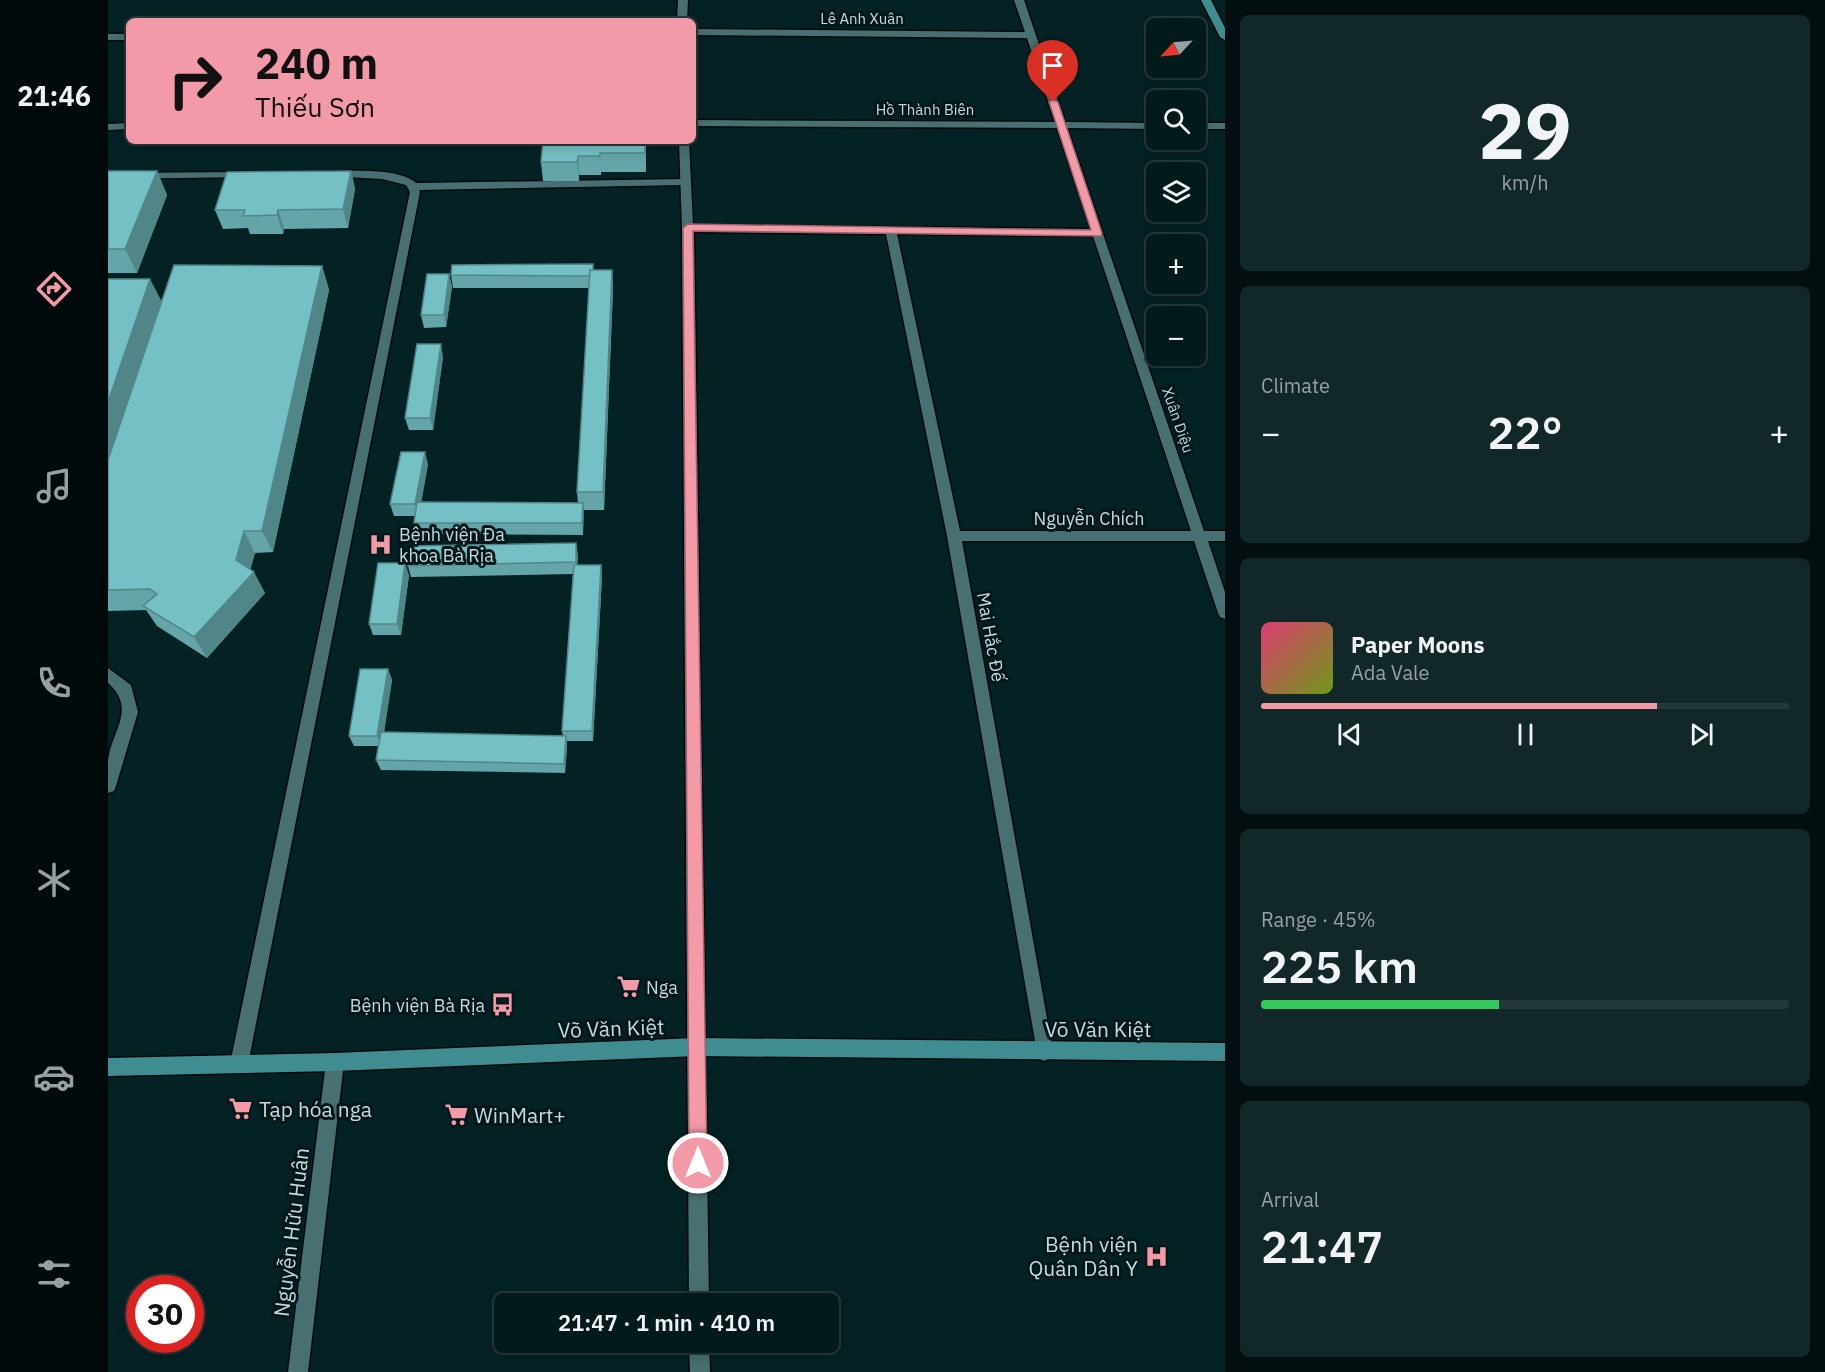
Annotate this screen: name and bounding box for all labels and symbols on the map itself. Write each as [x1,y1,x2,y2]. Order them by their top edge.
street label: Lê Anh Xuân [820,9,904,28]
north arrow [1146,18,1206,78]
pin [1027,40,1078,102]
street label: Hồ Thành Biên [876,100,974,119]
street label: Xuân Diệu [1158,385,1198,455]
street label: Nguyễn Chích [1034,507,1144,530]
place label: Bệnh viện Đa khoa Bà Rịa [399,523,505,567]
hospital icon: Bệnh viện Đa khoa Bà Rịa [368,531,394,557]
street label: Mai Hắc Đế [972,590,1010,684]
supermarket icon: Nga [615,974,641,1000]
place label: Nga [646,976,678,999]
bus stop icon: Bệnh viện Bà Rịa [490,992,516,1018]
place label: Bệnh viện Bà Rịa [350,994,485,1017]
street label: Võ Văn Kiệt [557,1012,665,1044]
street label: Võ Văn Kiệt [1045,1015,1151,1043]
place label: Tạp hóa nga [259,1095,372,1123]
supermarket icon: Tạp hóa nga [228,1096,254,1122]
place label: WinMart+ [474,1101,566,1129]
supermarket icon: WinMart+ [443,1102,469,1128]
position arrow [666,1131,730,1195]
street label: Nguyễn Hữu Huân [267,1146,315,1318]
place label: Bệnh viện Quân Dân Y [1028,1230,1139,1282]
hospital icon: Bệnh viện Quân Dân Y [1143,1243,1169,1269]
speed limit sign: 30 [126,1275,204,1353]

